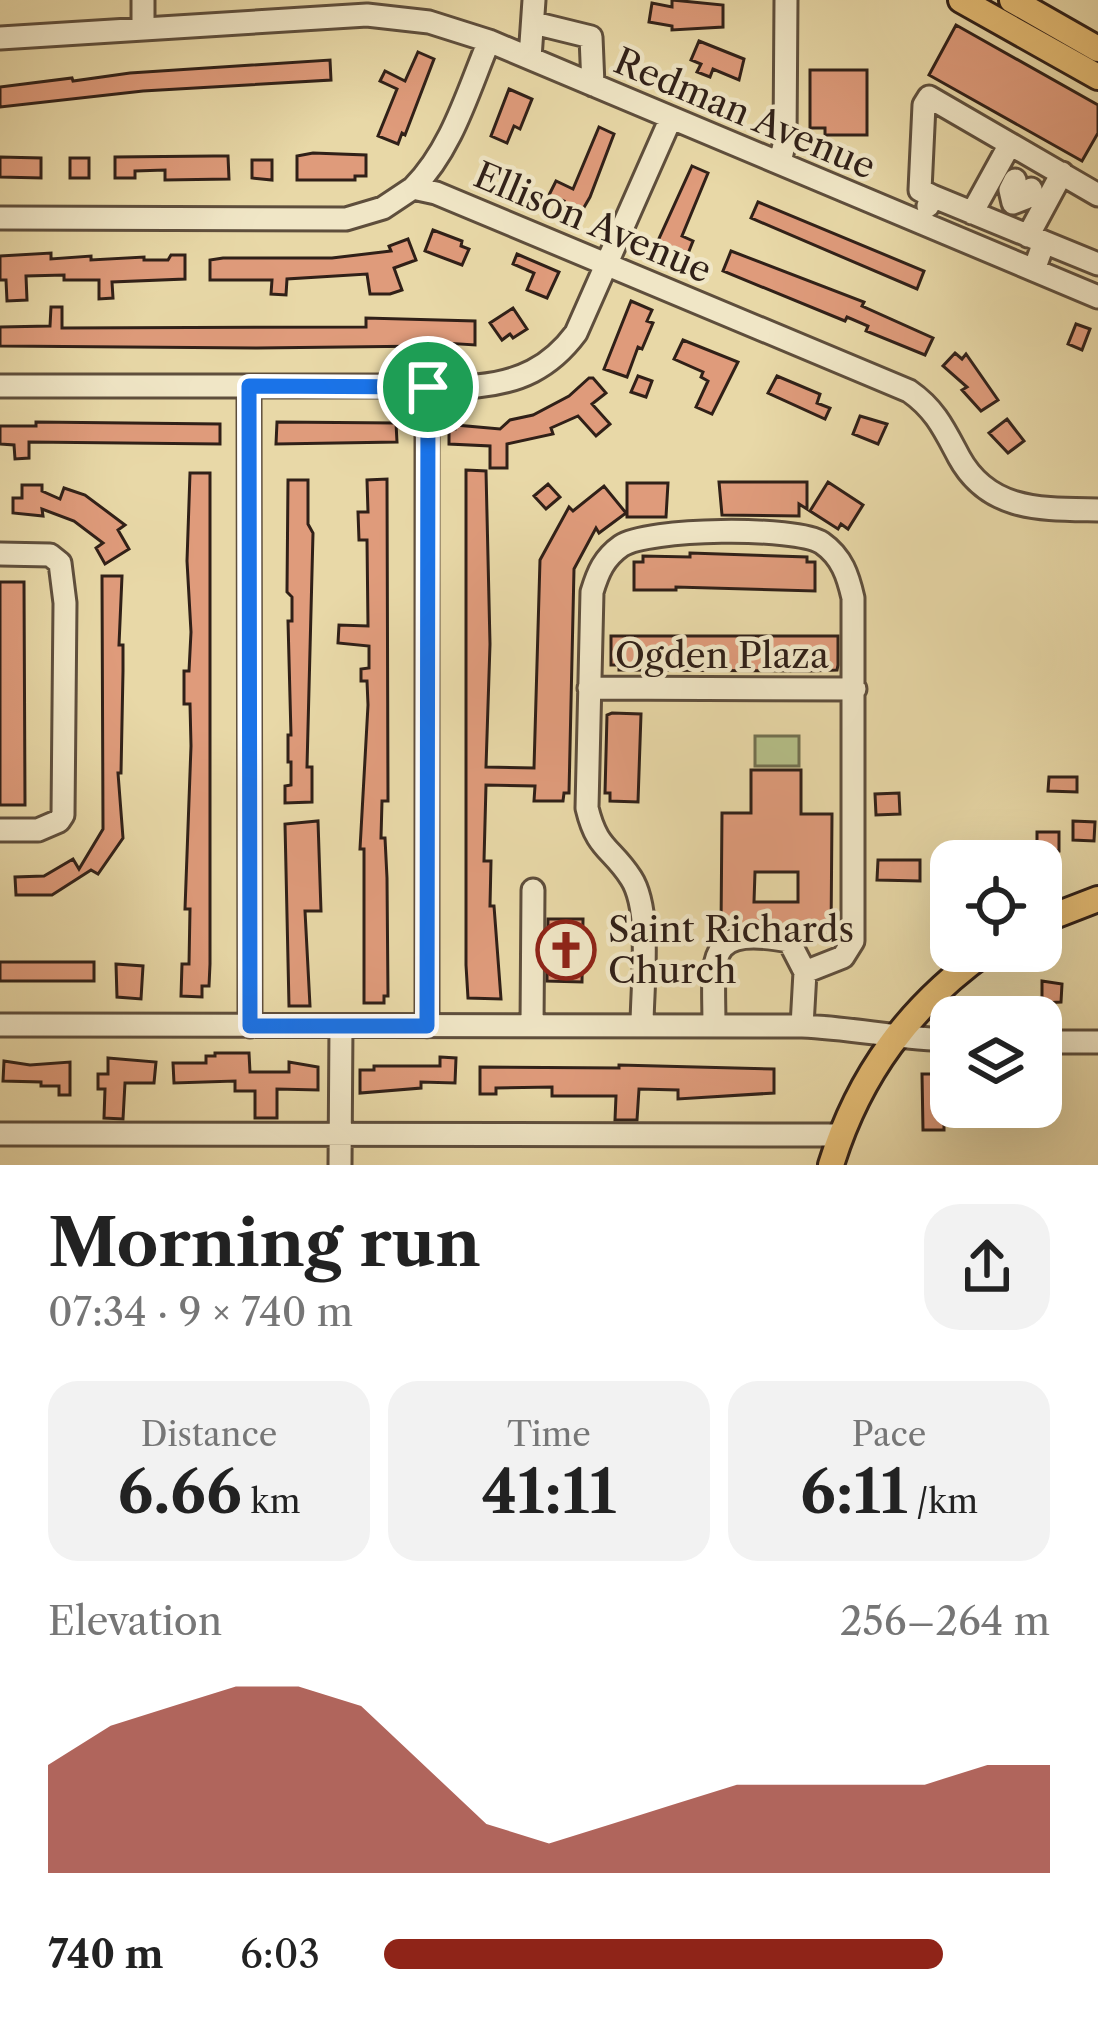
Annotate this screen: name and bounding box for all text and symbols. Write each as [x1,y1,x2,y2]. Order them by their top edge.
street label: Redman Avenue [608,38,882,188]
street label: Ellison Avenue [468,152,718,292]
pin [377,336,479,438]
icon: arrive [395,354,461,420]
street label: Ogden Plaza [615,633,829,677]
map controls [930,840,1062,1128]
button: locate [930,840,1062,972]
place label: Saint Richards Church [608,907,854,992]
church icon: Saint Richards Church [535,919,597,981]
button: layers [930,996,1062,1128]
text: Morning run [48,1202,481,1283]
button: share [924,1204,1050,1330]
text: 07:34 · 9 × 740 m [48,1288,353,1336]
text: Distance [141,1414,277,1455]
text: Time [507,1414,591,1455]
text: Pace [852,1414,926,1455]
text: 6.66 [118,1455,242,1529]
text: 41:11 [482,1455,616,1529]
text: 6:11 [800,1455,908,1529]
text: km [242,1481,300,1522]
text: /km [908,1481,978,1522]
text: Elevation [48,1597,222,1645]
text: 256–264 m [840,1597,1050,1645]
text: 740 m [48,1930,164,1978]
text: 6:03 [240,1930,320,1978]

